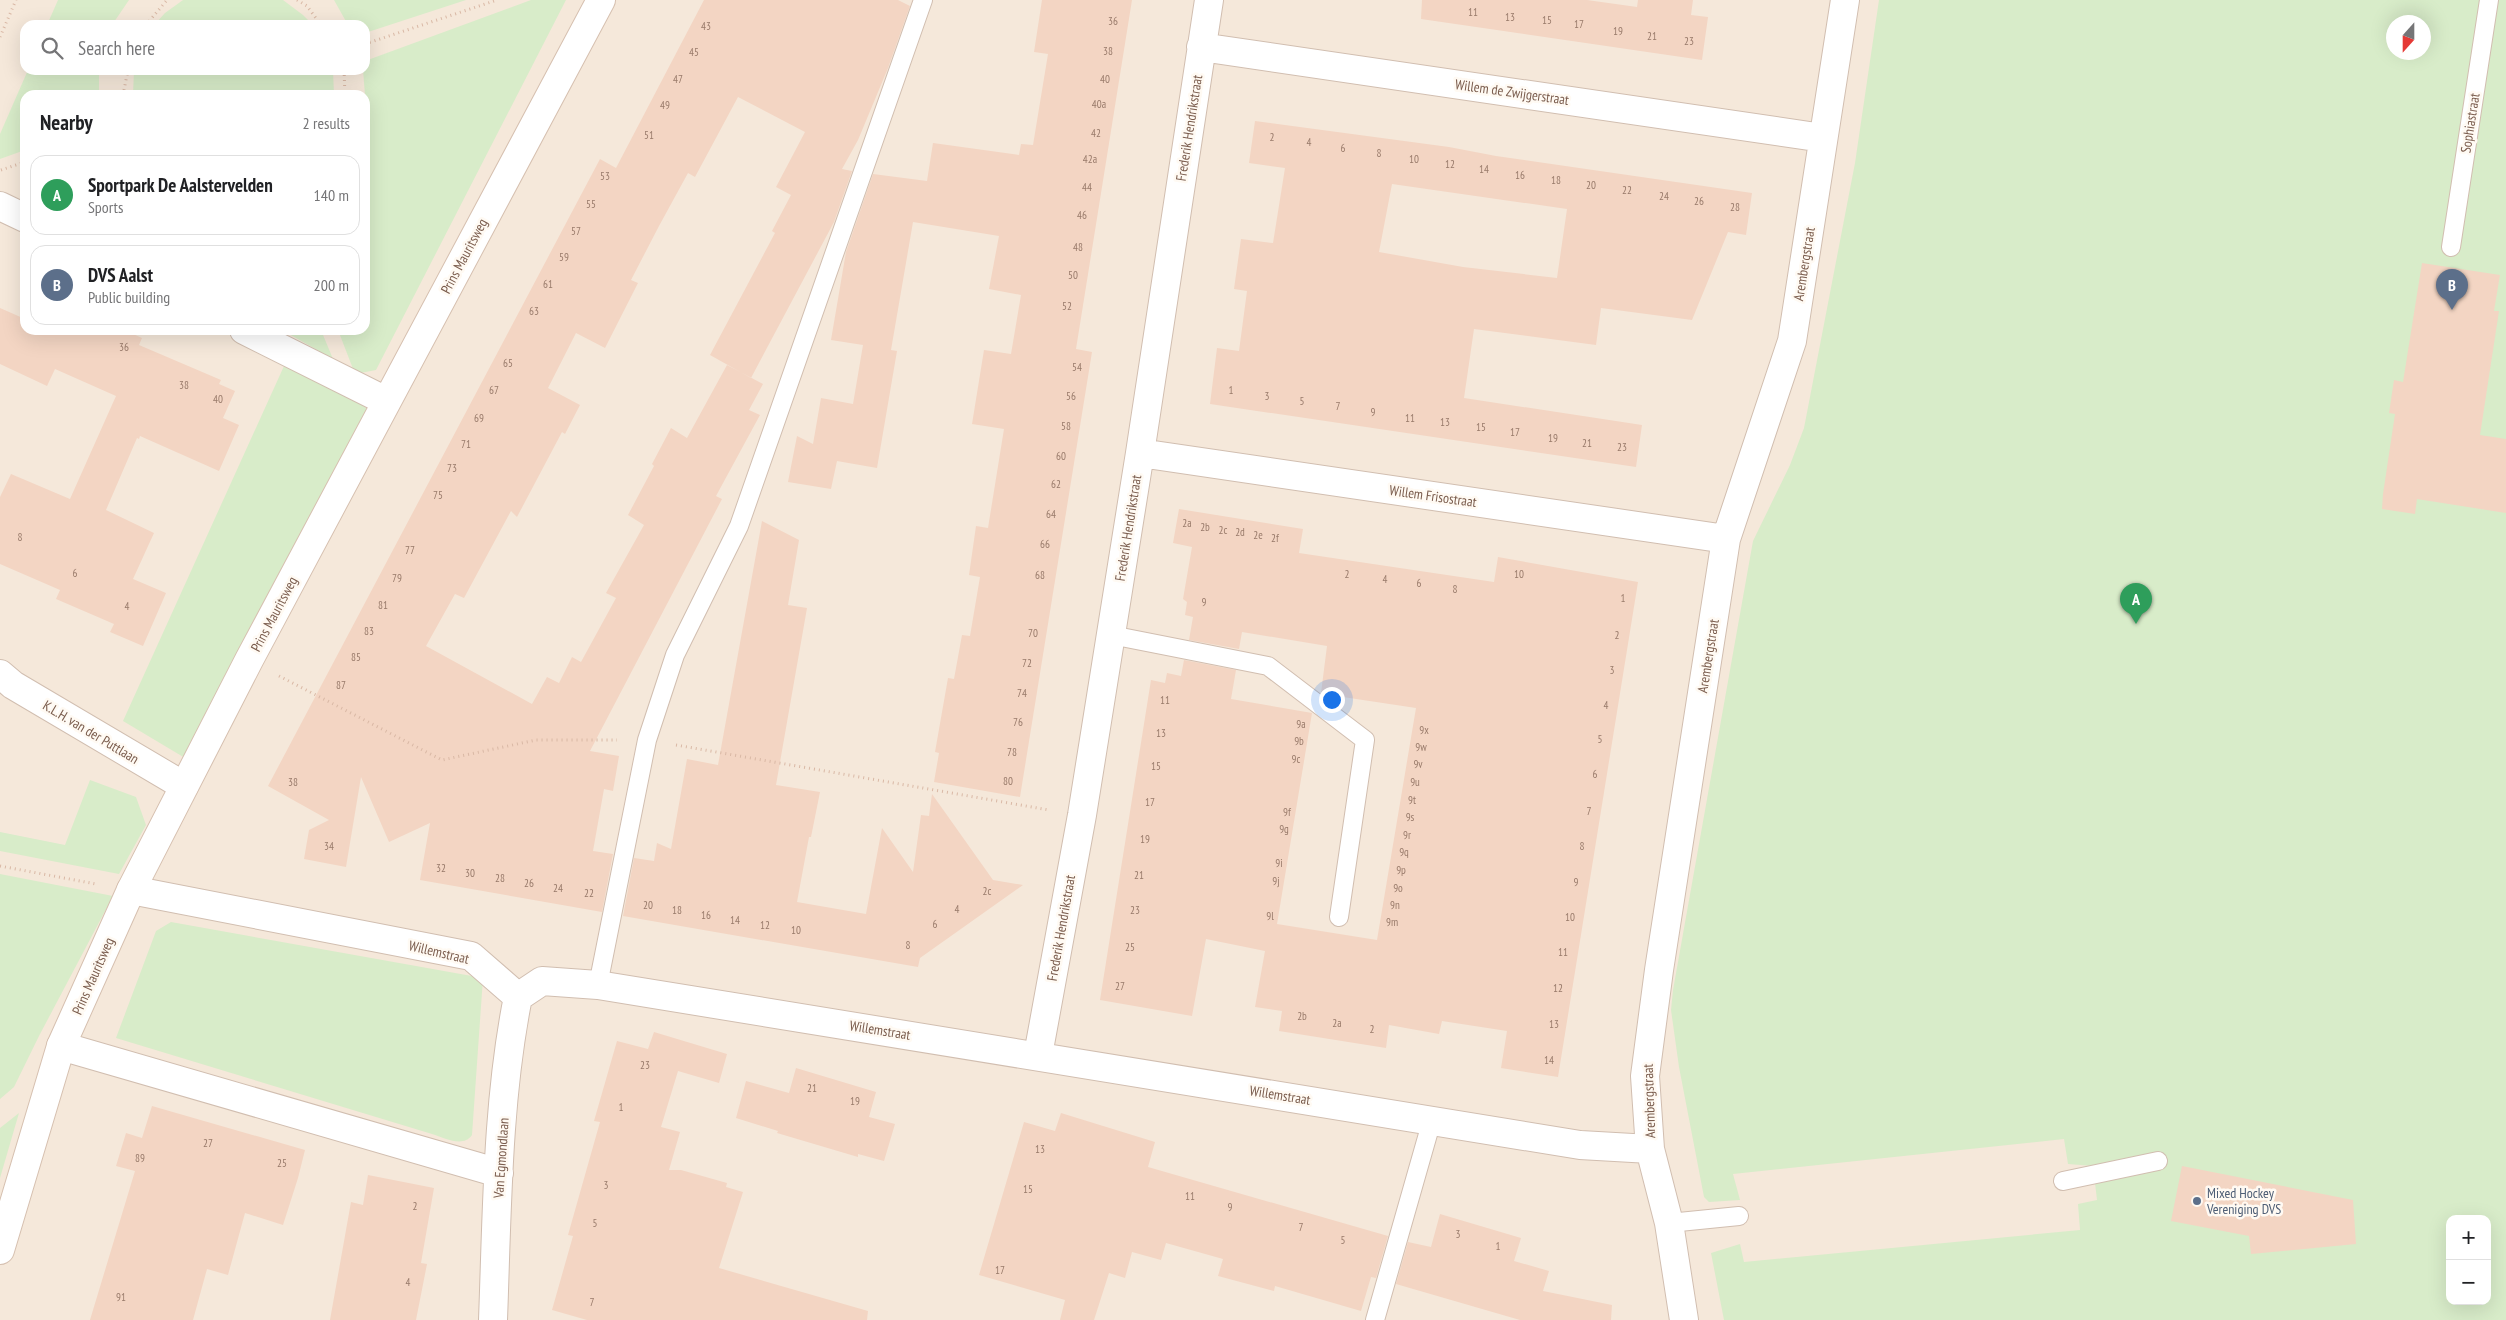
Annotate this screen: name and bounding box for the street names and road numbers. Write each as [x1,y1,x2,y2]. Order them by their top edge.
street label: Frederik Hendrikstraat [1172,73,1206,182]
street label: Willem de Zwijgerstraat [1454,75,1570,109]
street label: Sophiastraat [2456,92,2484,154]
street label: Prins Mauritsweg [437,215,491,297]
street label: Arembergstraat [1789,226,1819,302]
street label: Frederik Hendrikstraat [1111,473,1145,582]
street label: Willem Frisostraat [1388,481,1478,511]
street label: Prins Mauritsweg [247,573,301,655]
street label: Arembergstraat [1693,618,1723,694]
street label: K.L.H. van der Puttlaan [40,696,142,768]
street label: Frederik Hendrikstraat [1043,873,1079,982]
street label: Prins Mauritsweg [68,935,118,1017]
street label: Willemstraat [407,936,471,968]
street label: Willemstraat [848,1016,912,1044]
street label: Arembergstraat [1639,1063,1659,1139]
street label: Willemstraat [1248,1081,1312,1109]
street label: Van Egmondlaan [489,1117,513,1200]

